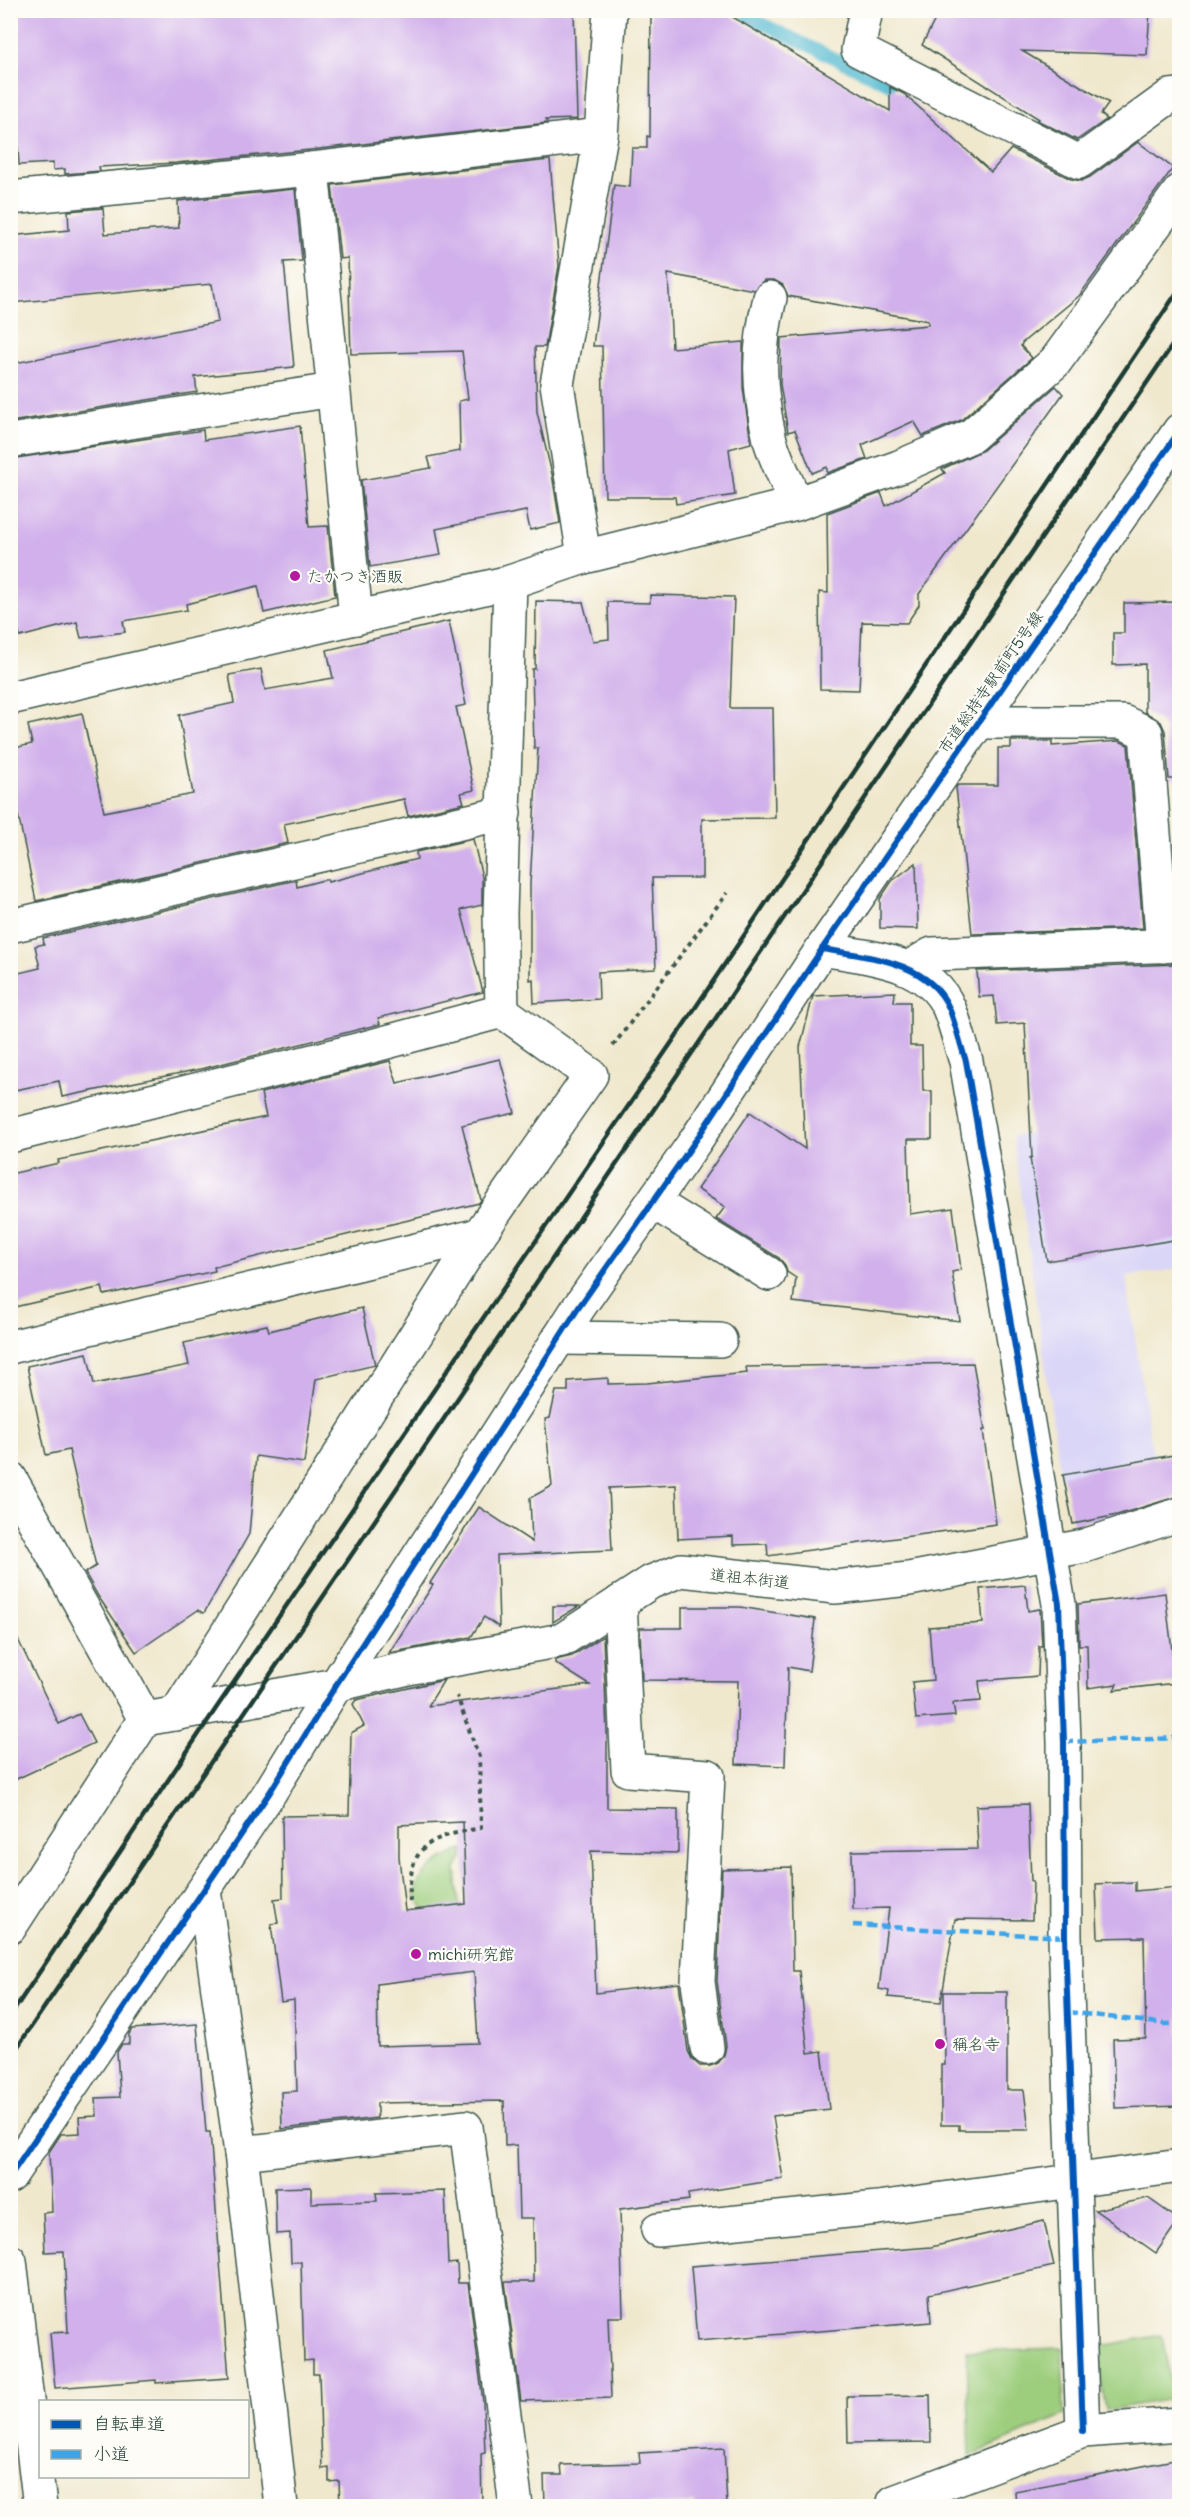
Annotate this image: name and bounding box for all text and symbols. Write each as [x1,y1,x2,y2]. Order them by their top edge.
place label: たかつき酒販 [307,566,403,586]
marker: たかつき酒販 [288,569,302,583]
street label: 市道総持寺駅前町5号線 [933,607,1047,757]
street label: 道祖本街道 [709,1564,791,1592]
place label: michi研究館 [428,1944,515,1964]
marker: michi研究館 [409,1947,423,1961]
place label: 稱名寺 [952,2034,1000,2054]
marker: 稱名寺 [933,2037,947,2051]
legend [39,2400,249,2478]
text: 自転車道 [93,2412,165,2435]
text: 小道 [93,2442,129,2465]

